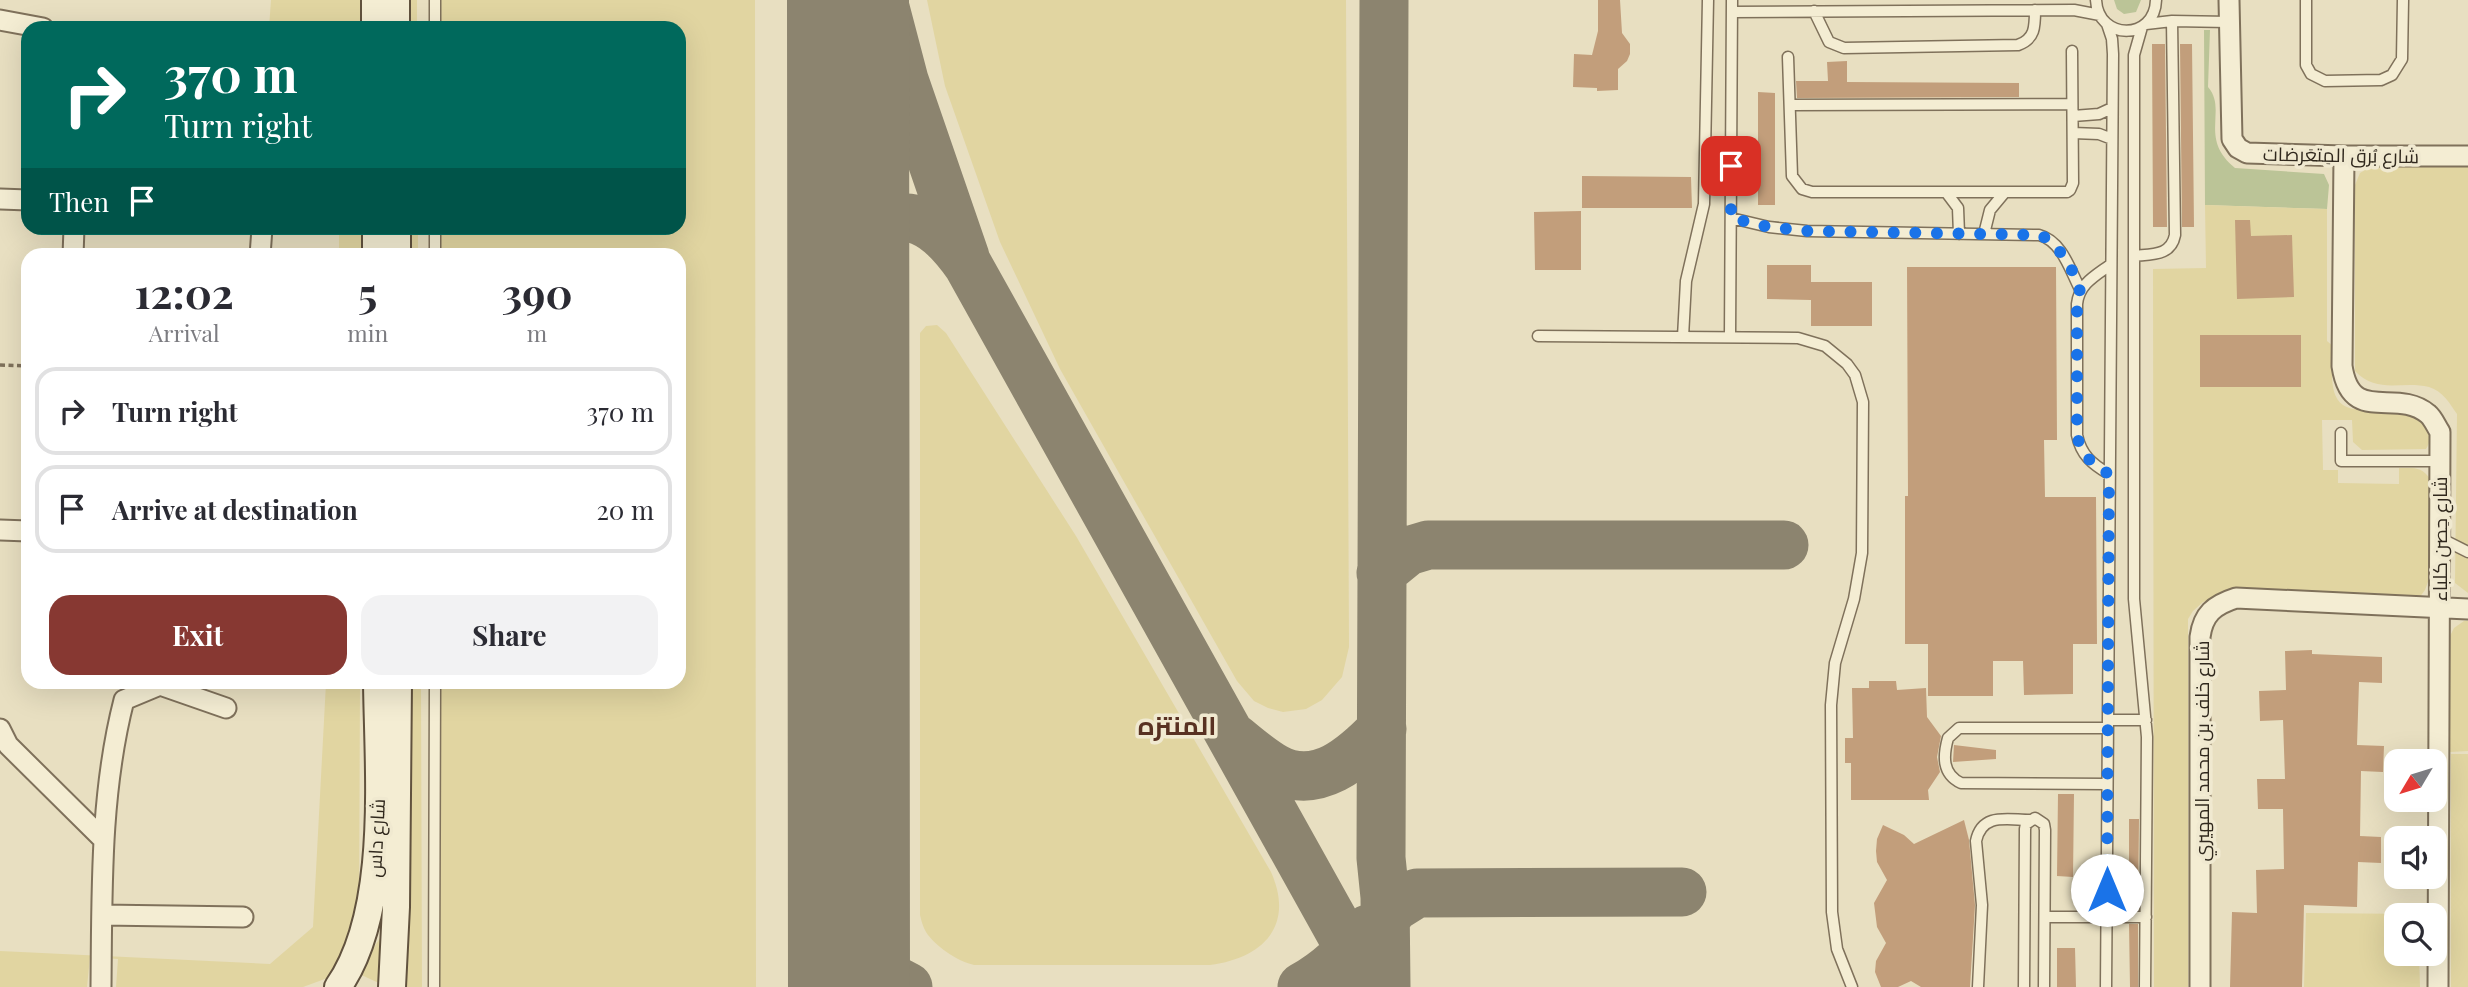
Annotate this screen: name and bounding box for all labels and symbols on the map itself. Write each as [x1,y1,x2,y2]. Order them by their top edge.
pin [1701,136,1761,196]
street label: شارع بُرق المِتعَرضات [2263,140,2419,170]
street label: شارع حِصن كلباء [2426,477,2454,601]
street label: شارع خلف بن محمد المهيري [2188,640,2217,862]
district label: المنتزه [1138,707,1216,742]
north arrow [2384,749,2446,812]
street label: شارع داس [360,798,392,878]
position arrow [2070,853,2144,927]

